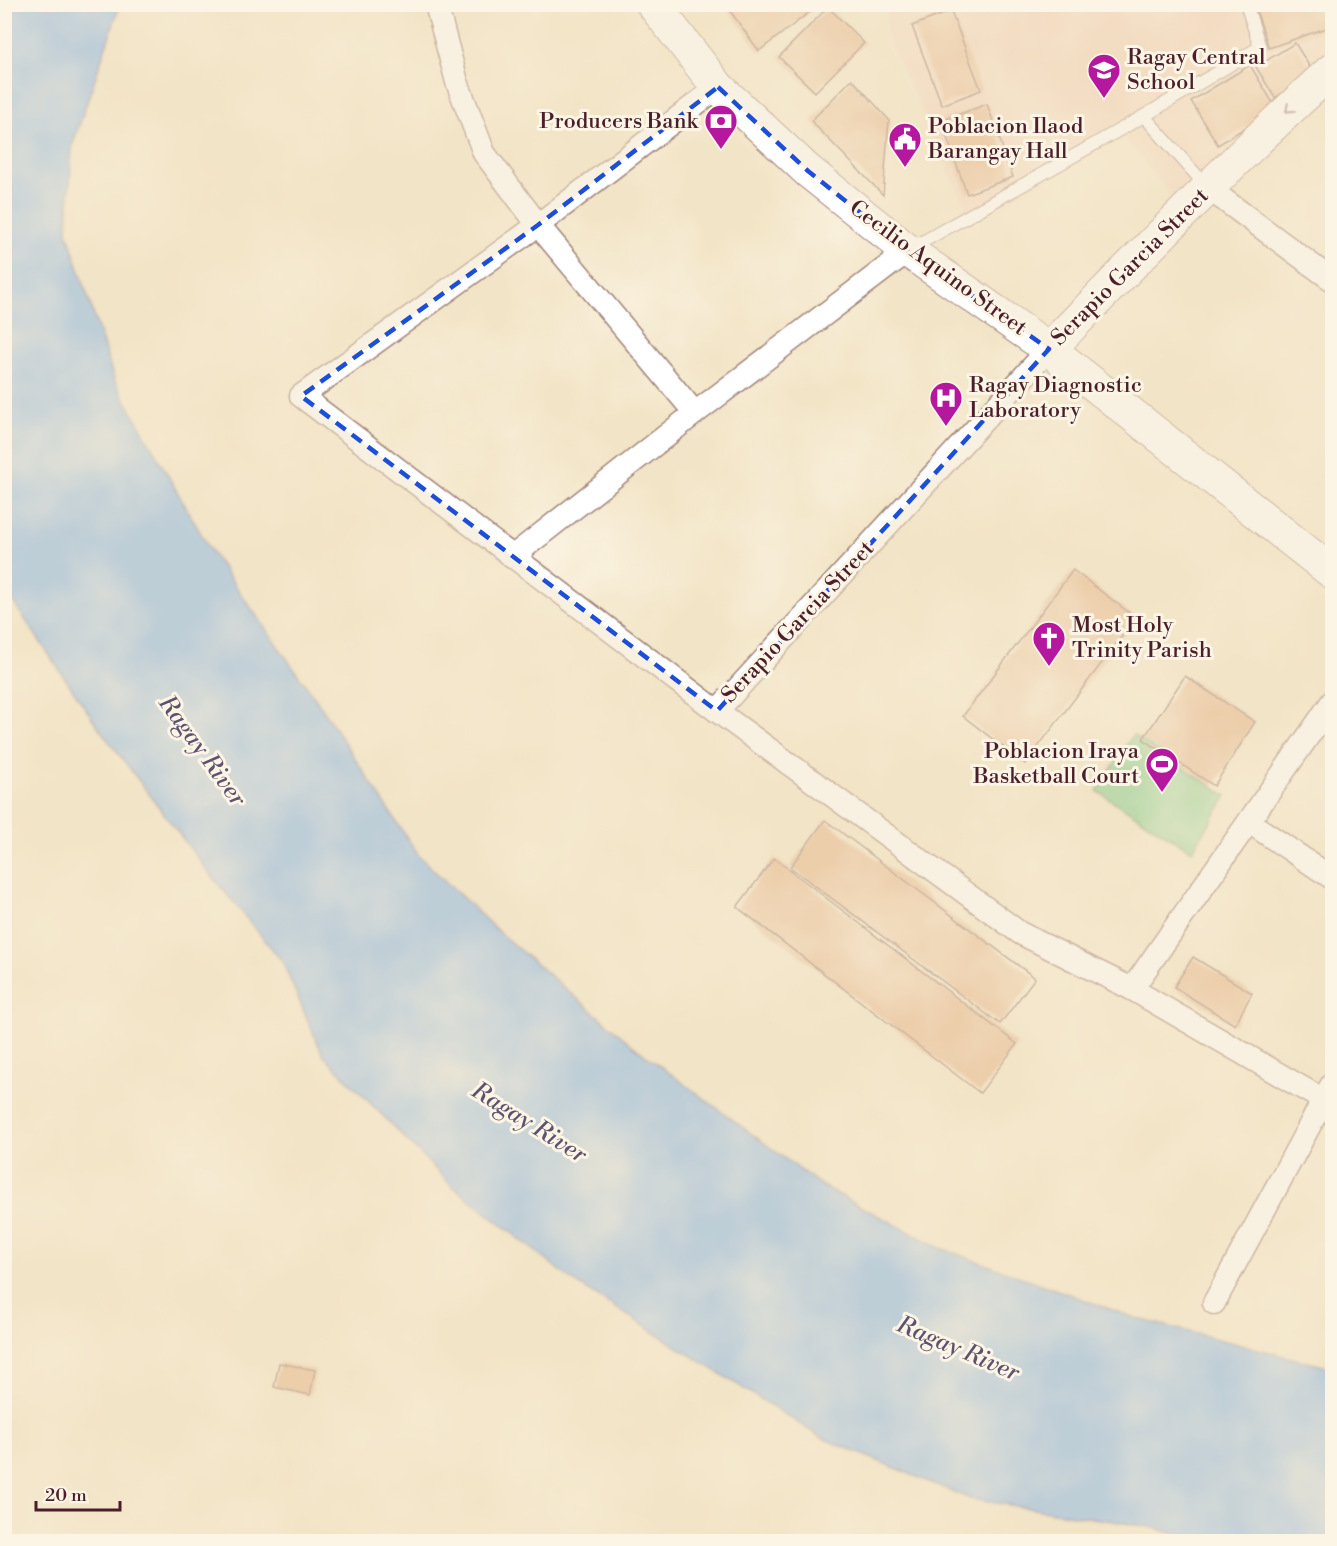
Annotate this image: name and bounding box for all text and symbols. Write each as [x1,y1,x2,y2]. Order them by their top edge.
place label: Ragay Central School [1127,44,1266,96]
school or university icon: Ragay Central School [1086,52,1122,99]
one-way arrow [1285,102,1296,113]
bank icon: Producers Bank [703,103,739,150]
place label: Producers Bank [539,108,700,135]
place label: Poblacion Ilaod Barangay Hall [927,113,1084,165]
public building icon: Poblacion Ilaod Barangay Hall [887,121,923,168]
street label: Serapio Garcia Street [1046,183,1214,351]
street label: Cecilio Aquino Street [844,194,1032,342]
place label: Ragay Diagnostic Laboratory [969,372,1142,424]
hospital icon: Ragay Diagnostic Laboratory [928,380,964,427]
street label: Serapio Garcia Street [716,535,880,709]
place label: Most Holy Trinity Parish [1072,612,1212,664]
church icon: Most Holy Trinity Parish [1031,620,1067,667]
water label: Ragay River [151,689,253,813]
place label: Poblacion Iraya Basketball Court [972,738,1140,790]
sports icon: Poblacion Iraya Basketball Court [1144,746,1180,793]
water label: Ragay River [465,1075,593,1171]
water label: Ragay River [891,1309,1024,1389]
scale bar [36,1474,120,1512]
text: 20 m [45,1484,87,1507]

